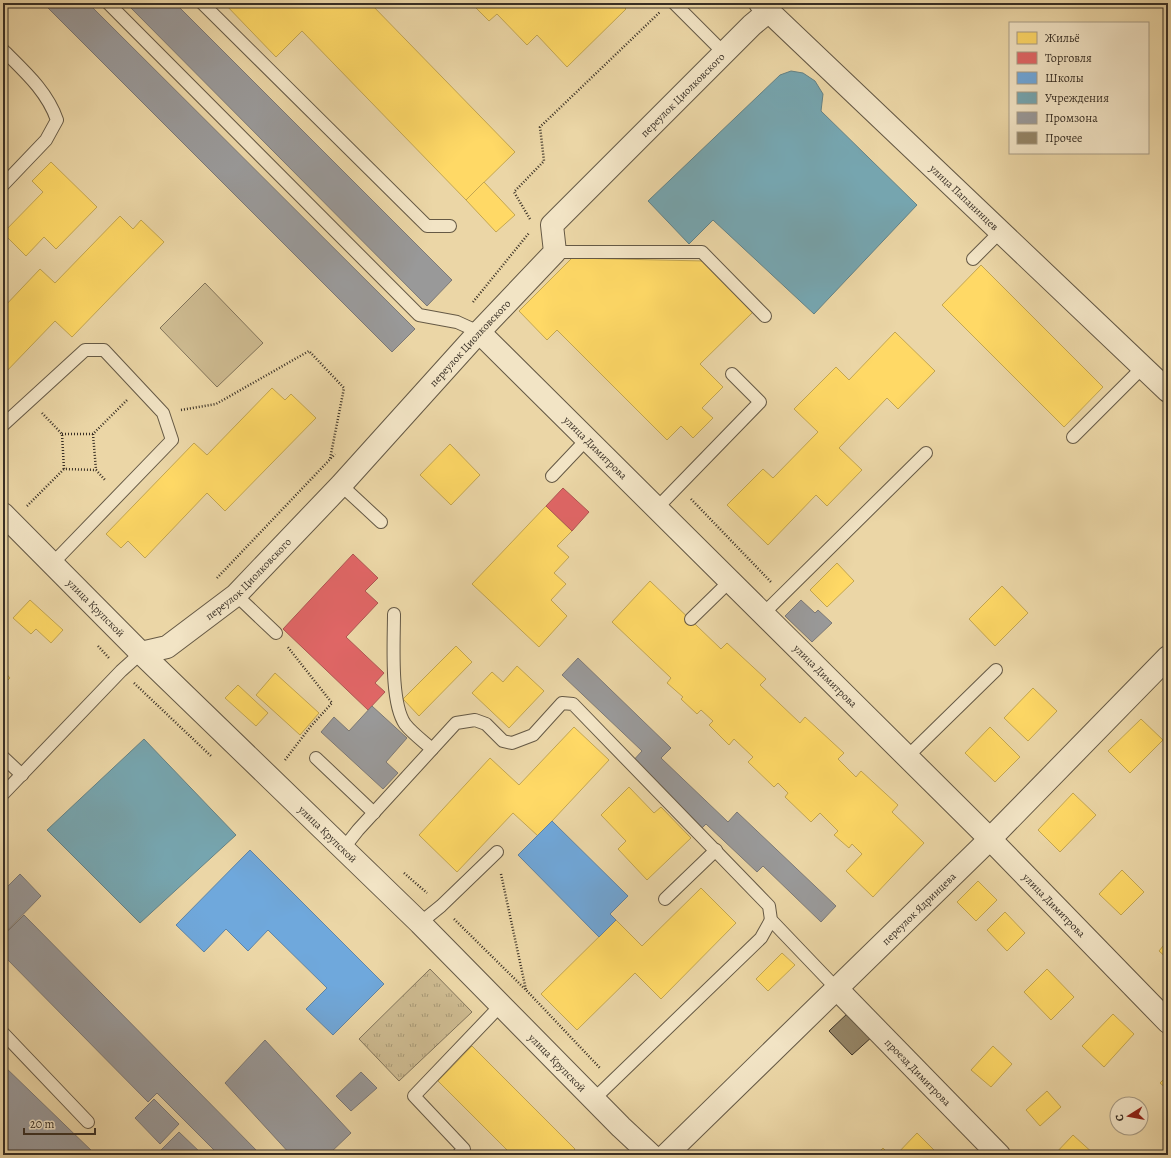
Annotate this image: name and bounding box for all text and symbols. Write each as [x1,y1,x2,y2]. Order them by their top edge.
legend [1009,22,1149,154]
text: Жильё [1045,30,1080,46]
street label: переулок Циолковского [637,49,728,141]
text: Торговля [1045,50,1092,66]
text: Школы [1045,70,1084,86]
text: Учреждения [1045,90,1109,106]
text: Промзона [1045,110,1098,126]
text: Прочее [1045,130,1083,146]
street label: улица Папанинцев [926,161,1002,234]
street label: переулок Циолковского [426,296,514,390]
street label: улица Димитрова [559,412,631,483]
street label: переулок Циолковского [202,534,295,624]
street label: улица Крупской [63,575,128,640]
street label: улица Димитрова [789,640,861,712]
street label: улица Крупской [294,802,360,866]
street label: переулок Ядринцева [879,869,960,949]
street label: улица Димитрова [1018,869,1089,941]
street label: улица Крупской [524,1030,589,1095]
street label: проезд Димитрова [881,1035,955,1110]
north arrow [1109,1096,1149,1136]
scale bar [24,1110,95,1136]
text: С [1112,1113,1128,1123]
text: 20 m [30,1116,54,1132]

